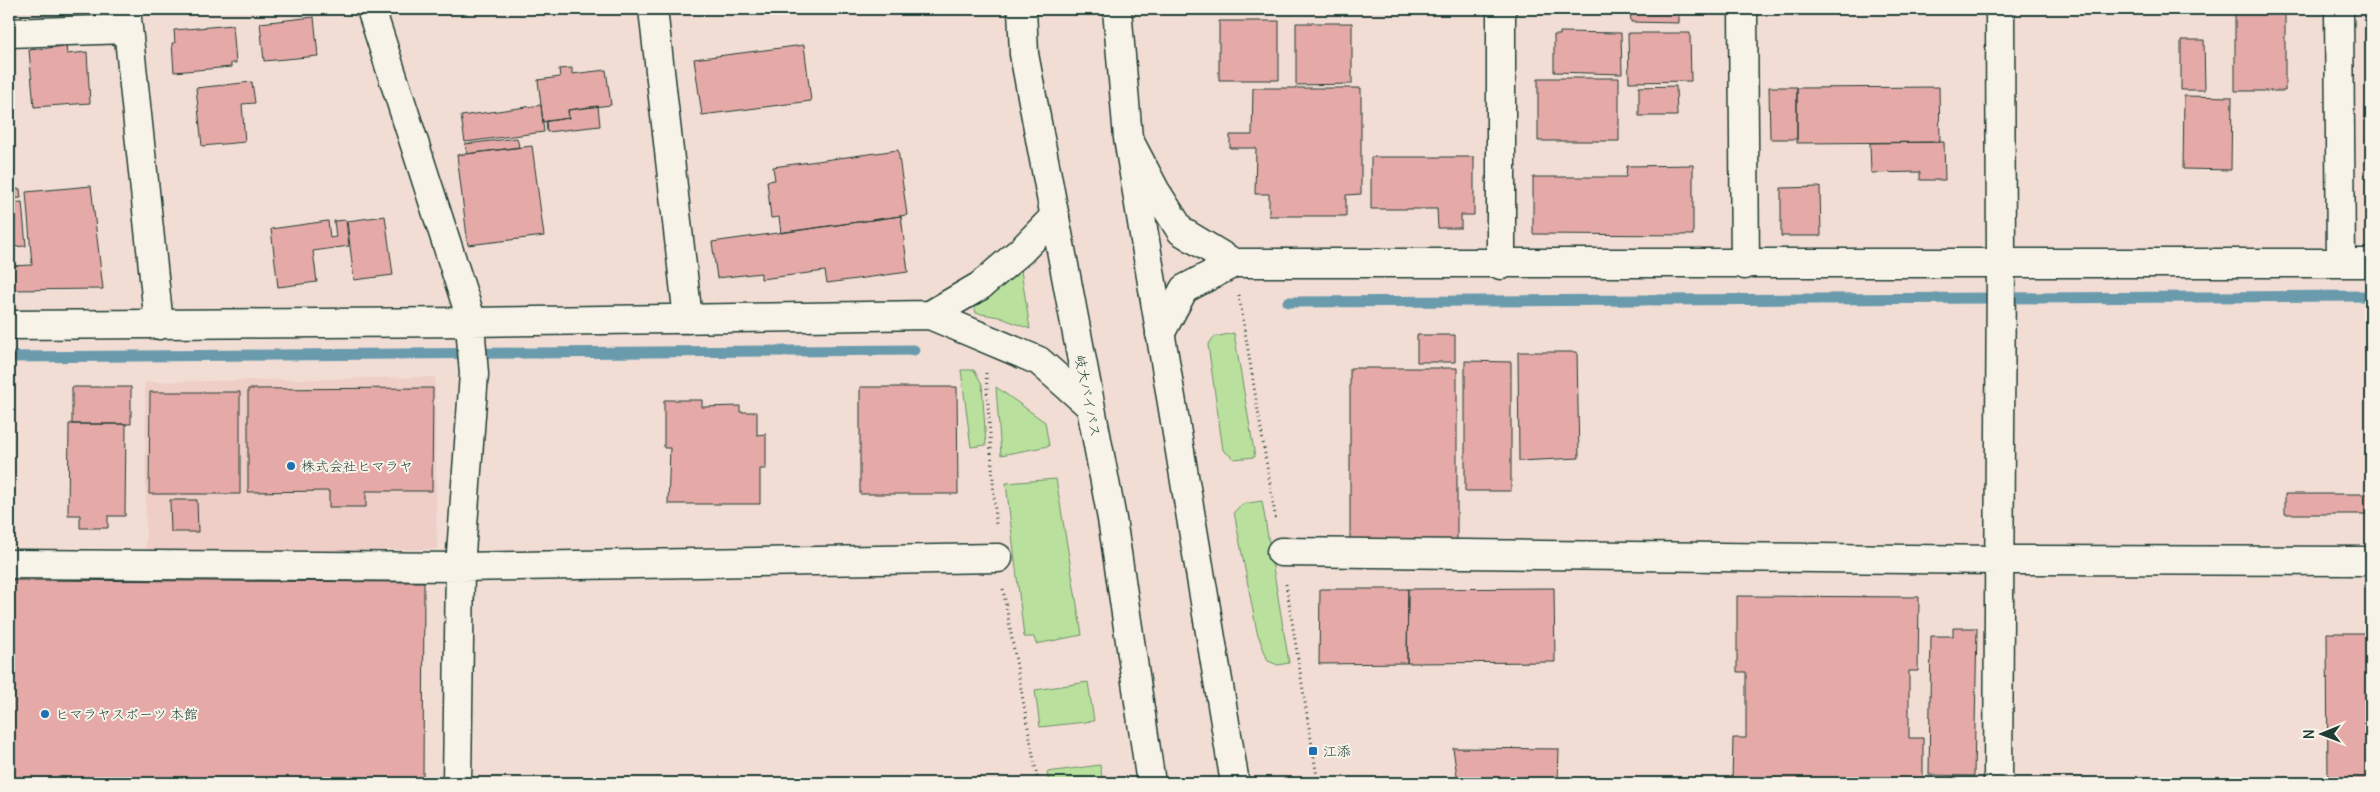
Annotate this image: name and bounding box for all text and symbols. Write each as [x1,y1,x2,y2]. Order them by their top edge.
street label: 岐大バイパス [1071,353,1105,439]
place label: 株式会社ヒマラヤ [301,457,413,475]
marker: 株式会社ヒマラヤ [285,460,297,472]
place label: ヒマラヤスポーツ 本館 [55,705,198,723]
marker: ヒマラヤスポーツ 本館 [39,708,51,720]
north arrow [2298,710,2348,760]
text: N [2300,729,2318,739]
place label: 江添 [1323,742,1351,760]
marker: 江添 [1307,745,1319,757]

